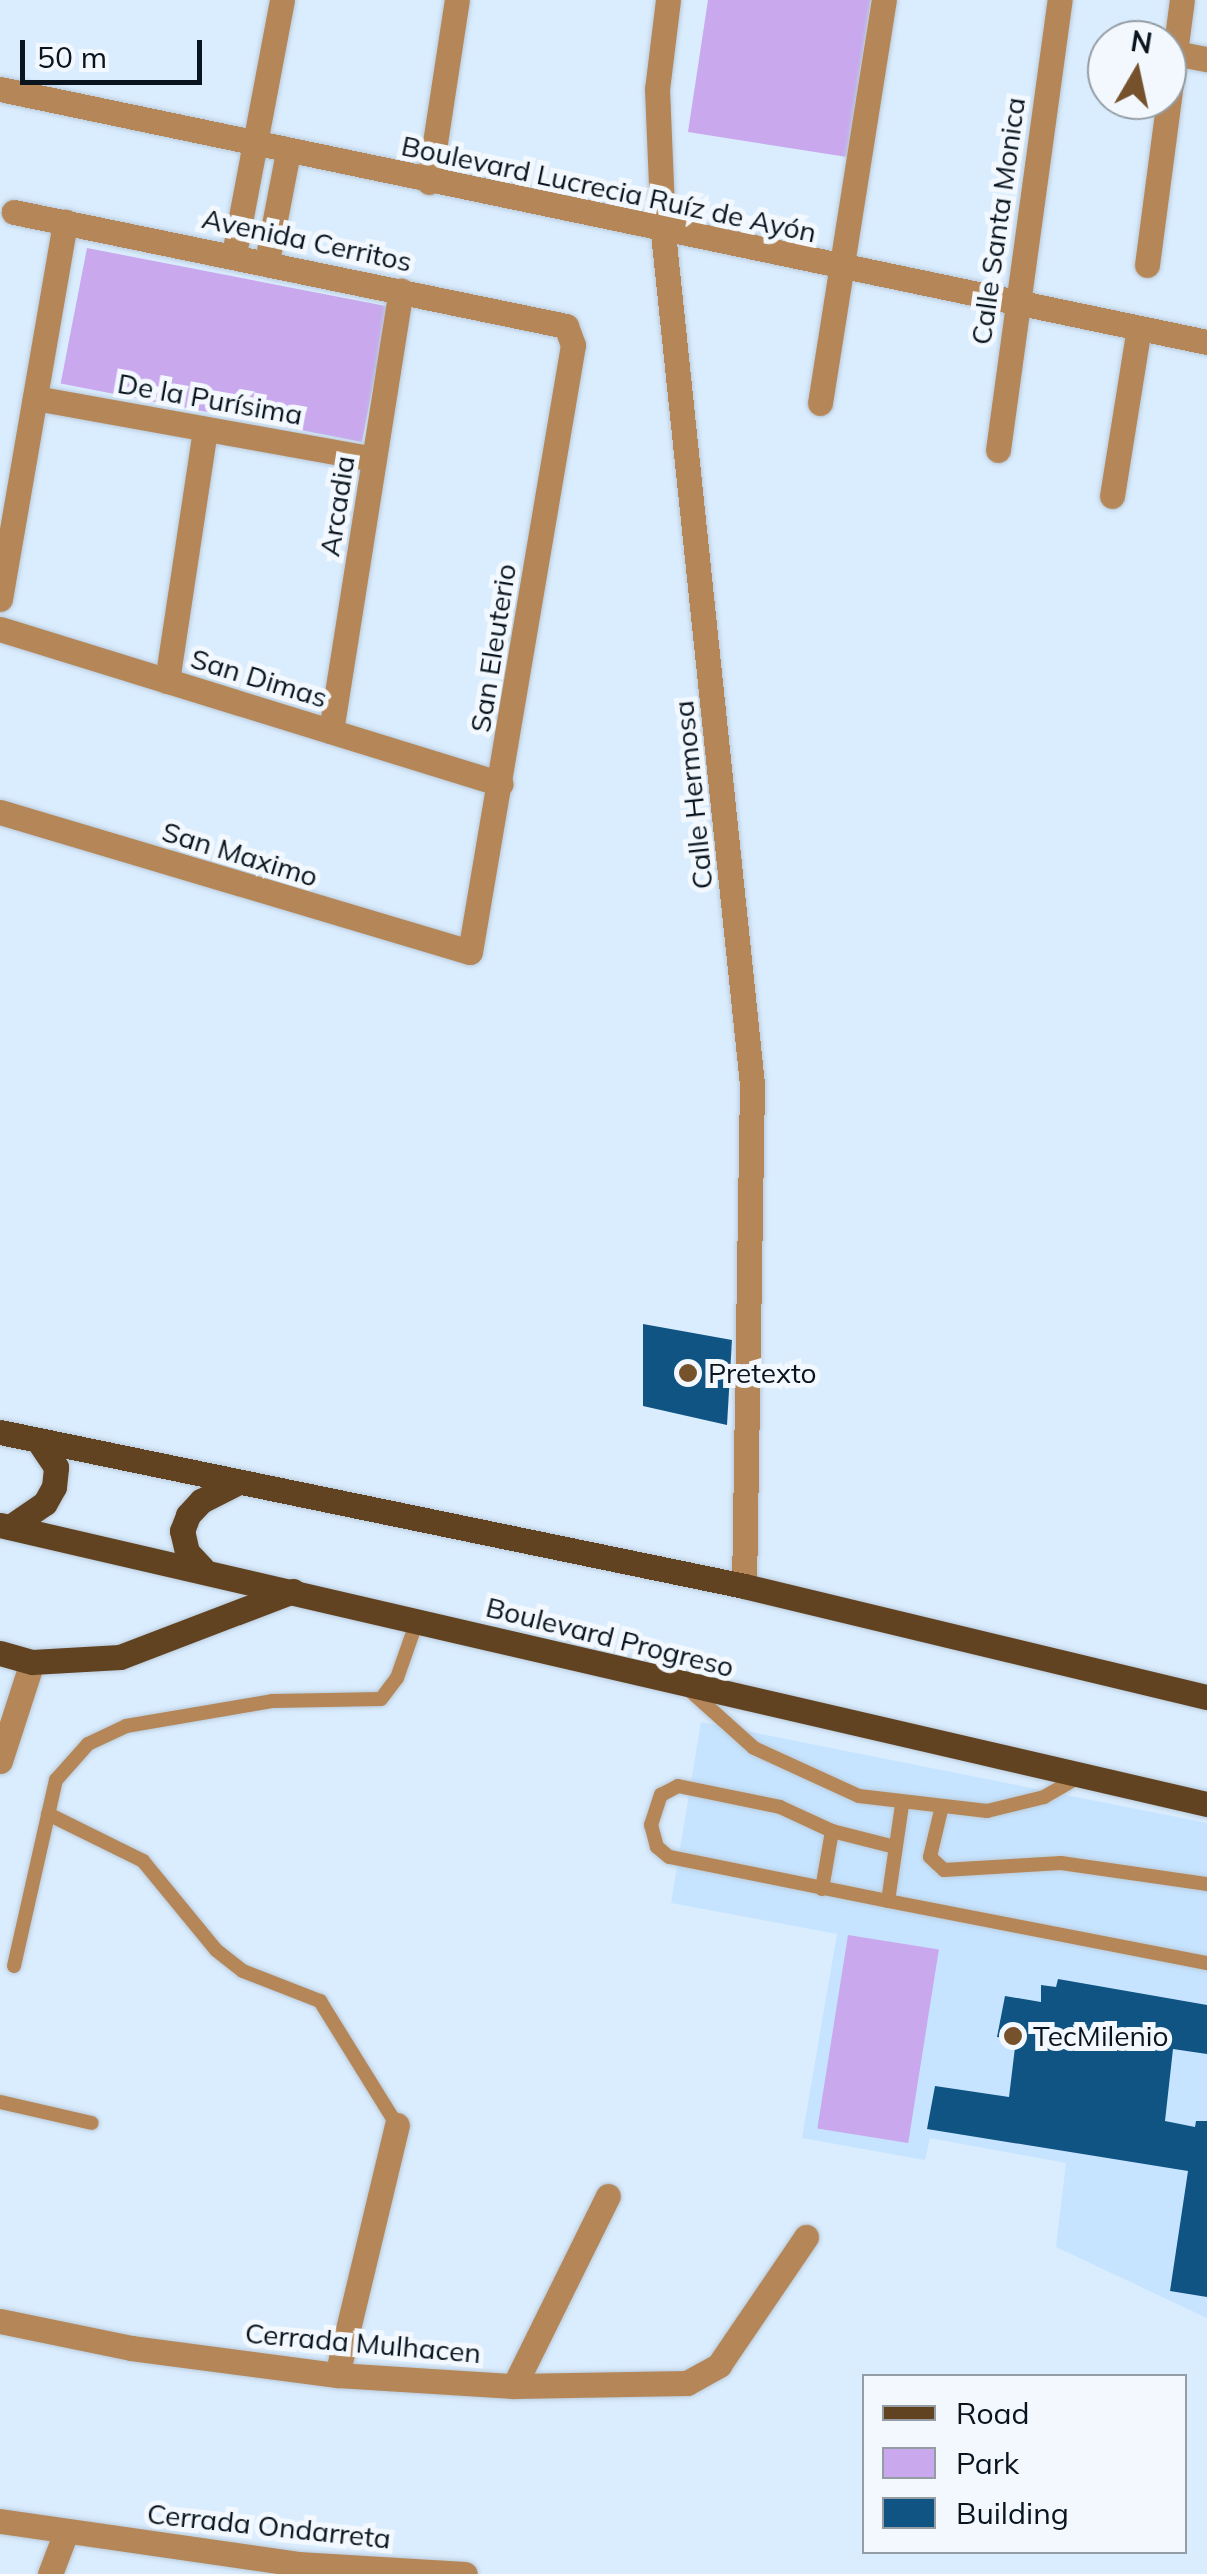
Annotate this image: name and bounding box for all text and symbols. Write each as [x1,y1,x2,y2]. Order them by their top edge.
scale bar [25,20,208,82]
north arrow [1087,20,1187,120]
text: N [1128,23,1155,61]
text: 50 m [37,38,107,76]
street label: Calle Santa Monica [964,95,1032,347]
street label: Boulevard Lucrecia Ruíz de Ayón [398,129,820,249]
street label: Avenida Cerritos [199,201,415,279]
street label: De la Purísima [115,366,305,432]
street label: Arcadia [312,453,362,559]
street label: San Eleuterio [463,561,523,735]
street label: San Dimas [187,641,331,715]
street label: Calle Hermosa [666,699,720,891]
street label: San Maximo [158,814,322,894]
place label: Pretexto [708,1356,817,1390]
marker: Pretexto [677,1362,699,1384]
street label: Boulevard Progreso [483,1590,737,1684]
place label: TecMilenio [1033,2019,1169,2053]
marker: TecMilenio [1002,2025,1024,2047]
street label: Cerrada Mulhacen [244,2316,482,2370]
legend [862,2374,1187,2554]
text: Road [956,2394,1030,2432]
text: Park [956,2444,1019,2482]
text: Building [956,2494,1069,2532]
street label: Cerrada Ondarreta [145,2496,393,2556]

